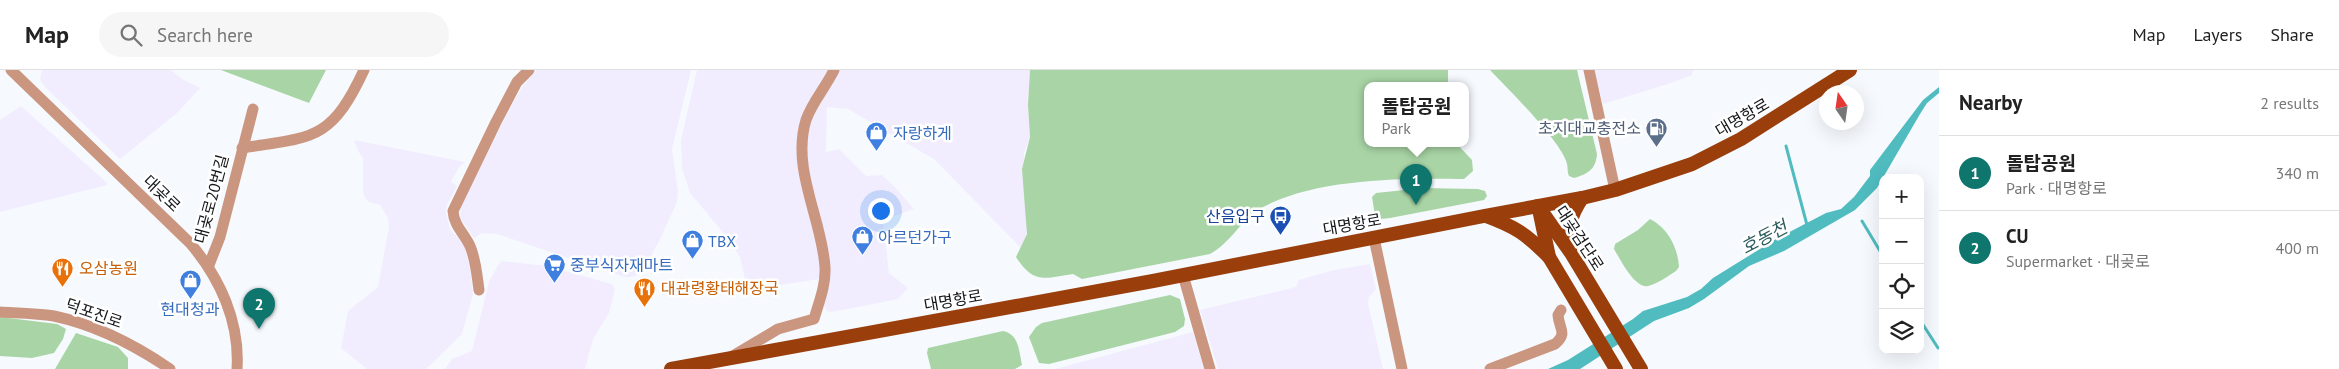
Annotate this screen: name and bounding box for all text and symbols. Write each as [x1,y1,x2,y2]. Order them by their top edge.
search box [99,12,449,57]
text: Map [25,19,69,50]
icon: search [117,21,145,49]
text: Search here [157,23,253,47]
text: Map [2133,23,2165,46]
text: Layers [2193,23,2242,46]
text: Share [2270,23,2314,46]
popup [1364,82,1469,147]
north arrow [1819,85,1864,130]
text: Nearby [1959,89,2022,116]
street label: 대명항로 [1711,93,1773,140]
text: 2 results [2260,93,2319,113]
text: 돌탑공원 [1382,94,1451,118]
fuel station icon: 초지대교충전소 [1645,116,1669,147]
text: Park [1382,118,1411,138]
place label: 초지대교충전소 [1538,118,1641,138]
shop icon: 자랑하게 [865,121,889,152]
place label: 자랑하게 [893,123,952,143]
text: 돌탑공원 [2006,151,2076,175]
street label: 대곶로20번길 [190,152,232,246]
text: 1 [1970,163,1980,183]
text: 340 m [2276,163,2319,183]
pin: 1 [1400,164,1432,205]
street label: 대곶로 [139,170,185,216]
map controls [1879,174,1924,354]
button: + [1879,174,1924,219]
text: Park · 대명항로 [2006,178,2107,198]
your location [868,198,894,224]
street label: 대곶검단로 [1552,202,1609,275]
bus stop icon: 산음입구 [1269,204,1293,235]
place label: 산음입구 [1206,206,1265,226]
street label: 대명항로 [1321,209,1383,239]
water label: 호동천 [1737,214,1793,259]
button: − [1879,219,1924,264]
text: CU [2006,224,2029,248]
shop icon: 아르던가구 [850,225,874,256]
place label: 아르던가구 [878,227,952,247]
shop icon: TBX [680,229,704,260]
place label: TBX [708,231,736,251]
text: 2 [1970,238,1980,258]
text: 400 m [2276,238,2319,258]
text: Supermarket · 대곶로 [2006,251,2150,271]
supermarket icon: 중부식자재마트 [542,253,566,284]
place label: 중부식자재마트 [570,255,673,275]
restaurant icon: 오삼농원 [51,256,75,287]
place label: 오삼농원 [79,258,138,278]
button: locate [1879,264,1924,309]
shop icon: 현대청과 [178,268,202,299]
restaurant icon: 대관령황태해장국 [633,276,657,307]
place label: 대관령황태해장국 [661,278,779,298]
street label: 대명항로 [922,285,984,315]
pin: 2 [243,288,275,329]
street label: 덕포진로 [63,294,125,332]
place label: 현대청과 [161,299,220,319]
button: layers [1879,309,1924,354]

